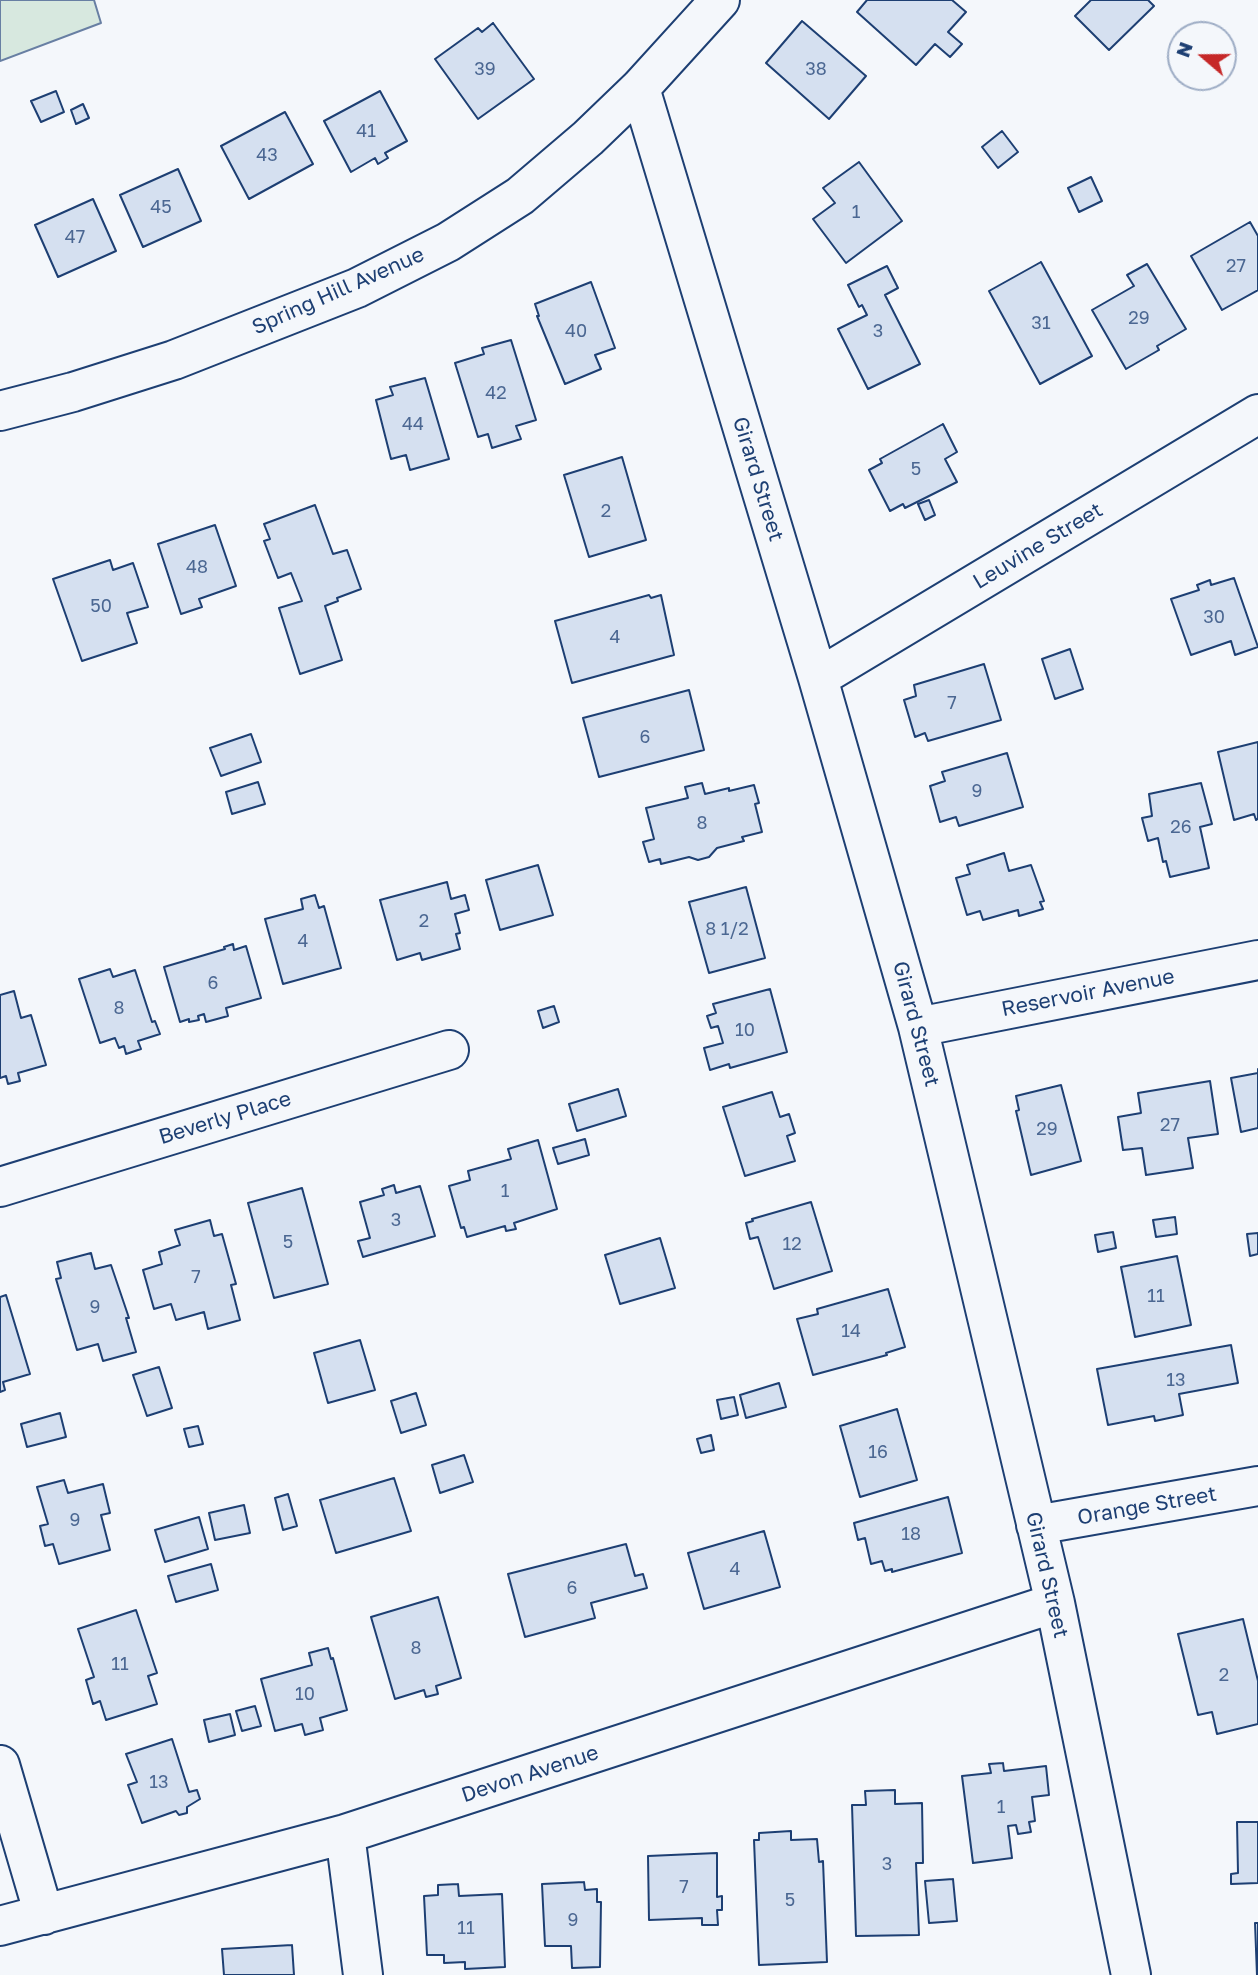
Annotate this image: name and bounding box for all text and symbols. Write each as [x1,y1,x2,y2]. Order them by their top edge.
north arrow [1167,21,1237,91]
text: N [1170,39,1197,60]
house number: 39 [474,58,496,80]
house number: 38 [805,58,827,80]
house number: 41 [356,120,376,142]
house number: 43 [256,144,278,166]
house number: 45 [150,196,172,218]
house number: 1 [852,201,860,223]
house number: 47 [65,226,85,248]
street label: Spring Hill Avenue [248,242,428,340]
house number: 27 [1226,255,1246,277]
house number: 29 [1128,307,1150,329]
house number: 31 [1031,312,1051,334]
house number: 40 [565,320,587,342]
house number: 3 [873,320,883,342]
house number: 42 [485,382,507,404]
house number: 44 [402,413,424,435]
street label: Girard Street [727,414,789,544]
house number: 5 [911,458,921,480]
street label: Leuvine Street [969,497,1107,595]
house number: 2 [601,500,611,522]
house number: 48 [186,556,208,578]
house number: 50 [90,595,112,617]
house number: 30 [1203,606,1225,628]
house number: 4 [610,626,620,648]
house number: 7 [947,692,957,714]
house number: 6 [640,726,650,748]
house number: 9 [972,780,982,802]
house number: 8 [697,812,707,834]
house number: 26 [1170,816,1192,838]
house number: 2 [419,910,429,932]
house number: 8 1/2 [705,918,749,940]
house number: 4 [298,930,308,952]
street label: Girard Street [887,959,945,1089]
street label: Reservoir Avenue [999,964,1177,1022]
house number: 6 [208,972,218,994]
house number: 8 [114,997,124,1019]
house number: 10 [735,1019,755,1041]
street label: Beverly Place [156,1086,294,1150]
house number: 27 [1160,1114,1180,1136]
house number: 29 [1036,1118,1058,1140]
house number: 1 [501,1180,509,1202]
house number: 3 [391,1209,401,1231]
house number: 5 [283,1231,293,1253]
house number: 12 [782,1233,802,1255]
house number: 7 [191,1266,201,1288]
house number: 11 [1147,1285,1165,1307]
house number: 9 [90,1296,100,1318]
house number: 14 [841,1320,861,1342]
house number: 13 [1166,1369,1186,1391]
house number: 16 [868,1441,888,1463]
street label: Orange Street [1075,1481,1219,1531]
house number: 9 [70,1509,80,1531]
street label: Girard Street [1020,1510,1074,1640]
house number: 18 [901,1523,921,1545]
house number: 4 [730,1558,740,1580]
house number: 6 [567,1577,577,1599]
house number: 8 [411,1637,421,1659]
house number: 11 [111,1653,129,1675]
house number: 2 [1219,1664,1229,1686]
house number: 10 [295,1683,315,1705]
street label: Devon Avenue [458,1740,602,1808]
house number: 13 [149,1771,169,1793]
house number: 1 [997,1796,1005,1818]
house number: 3 [882,1853,892,1875]
house number: 7 [679,1876,689,1898]
house number: 5 [785,1889,795,1911]
house number: 9 [568,1909,578,1931]
house number: 11 [457,1917,475,1939]

